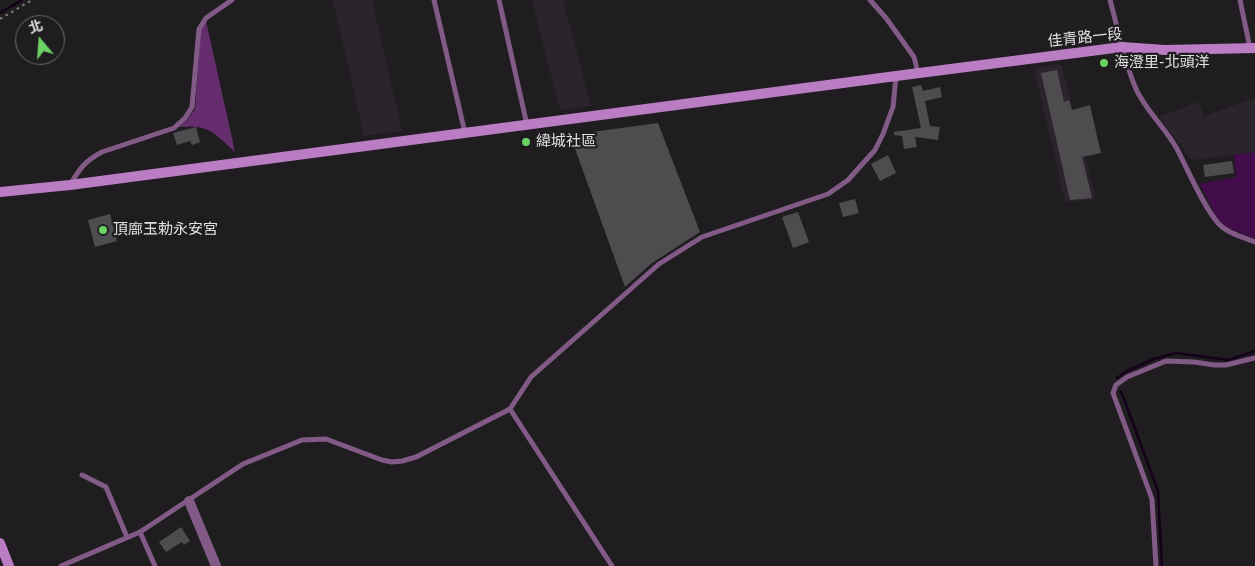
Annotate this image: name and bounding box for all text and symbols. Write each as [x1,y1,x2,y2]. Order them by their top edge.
north arrow [15,15,65,65]
text: 北 [26,16,45,37]
street label: 佳青路一段 [1047,25,1123,51]
place label: 海澄里-北頭洋 [1114,54,1209,72]
marker: 海澄里-北頭洋 [1098,57,1110,69]
place label: 緯城社區 [536,133,596,151]
marker: 緯城社區 [520,136,532,148]
place label: 頂廍玉勅永安宮 [113,221,218,239]
marker: 頂廍玉勅永安宮 [97,224,109,236]

